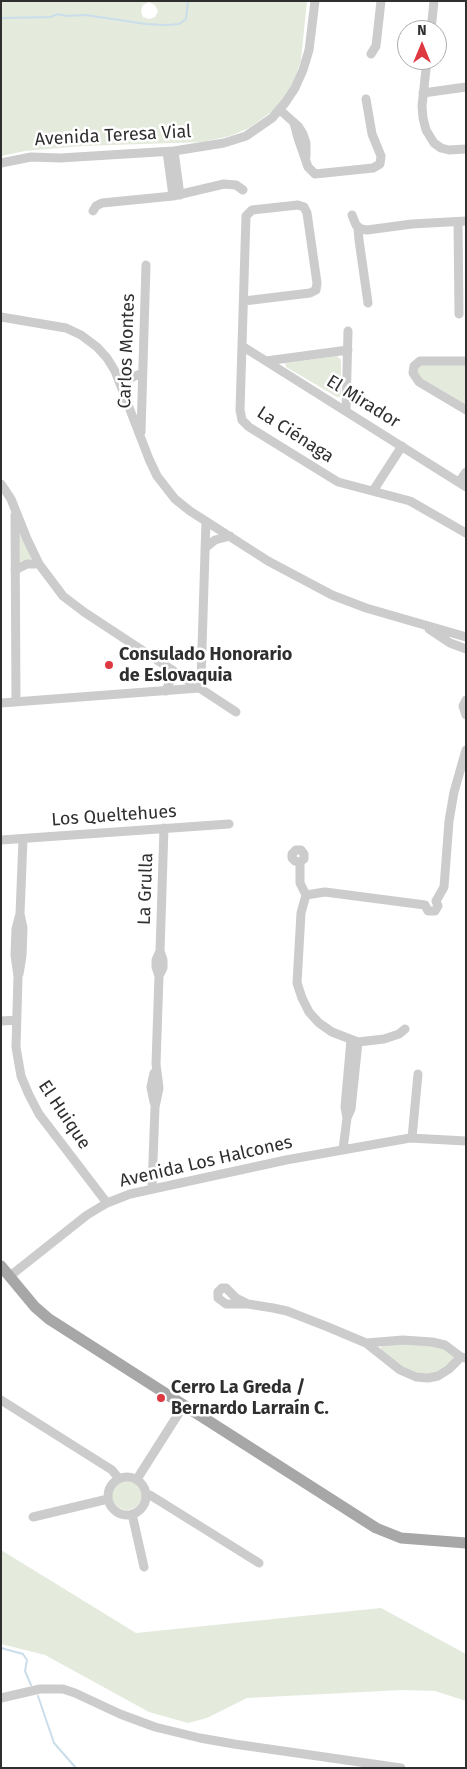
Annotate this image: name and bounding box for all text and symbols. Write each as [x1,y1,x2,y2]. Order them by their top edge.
north arrow [397,20,447,70]
text: N [417,22,427,39]
street label: Avenida Teresa Vial [34,121,192,151]
street label: Carlos Montes [114,293,140,409]
street label: El Mirador [322,371,404,433]
street label: La Ciénaga [253,402,337,468]
place label: Consulado Honorario de Eslovaquia [119,644,292,686]
marker: Consulado Honorario de Eslovaquia [103,659,115,671]
street label: Los Queltehues [51,801,177,831]
street label: La Grulla [134,852,158,926]
street label: El Huique [33,1076,95,1154]
street label: Avenida Los Halcones [118,1132,294,1192]
place label: Cerro La Greda / Bernardo Larraín C. [171,1377,329,1420]
marker: Cerro La Greda / Bernardo Larraín C. [155,1392,167,1404]

